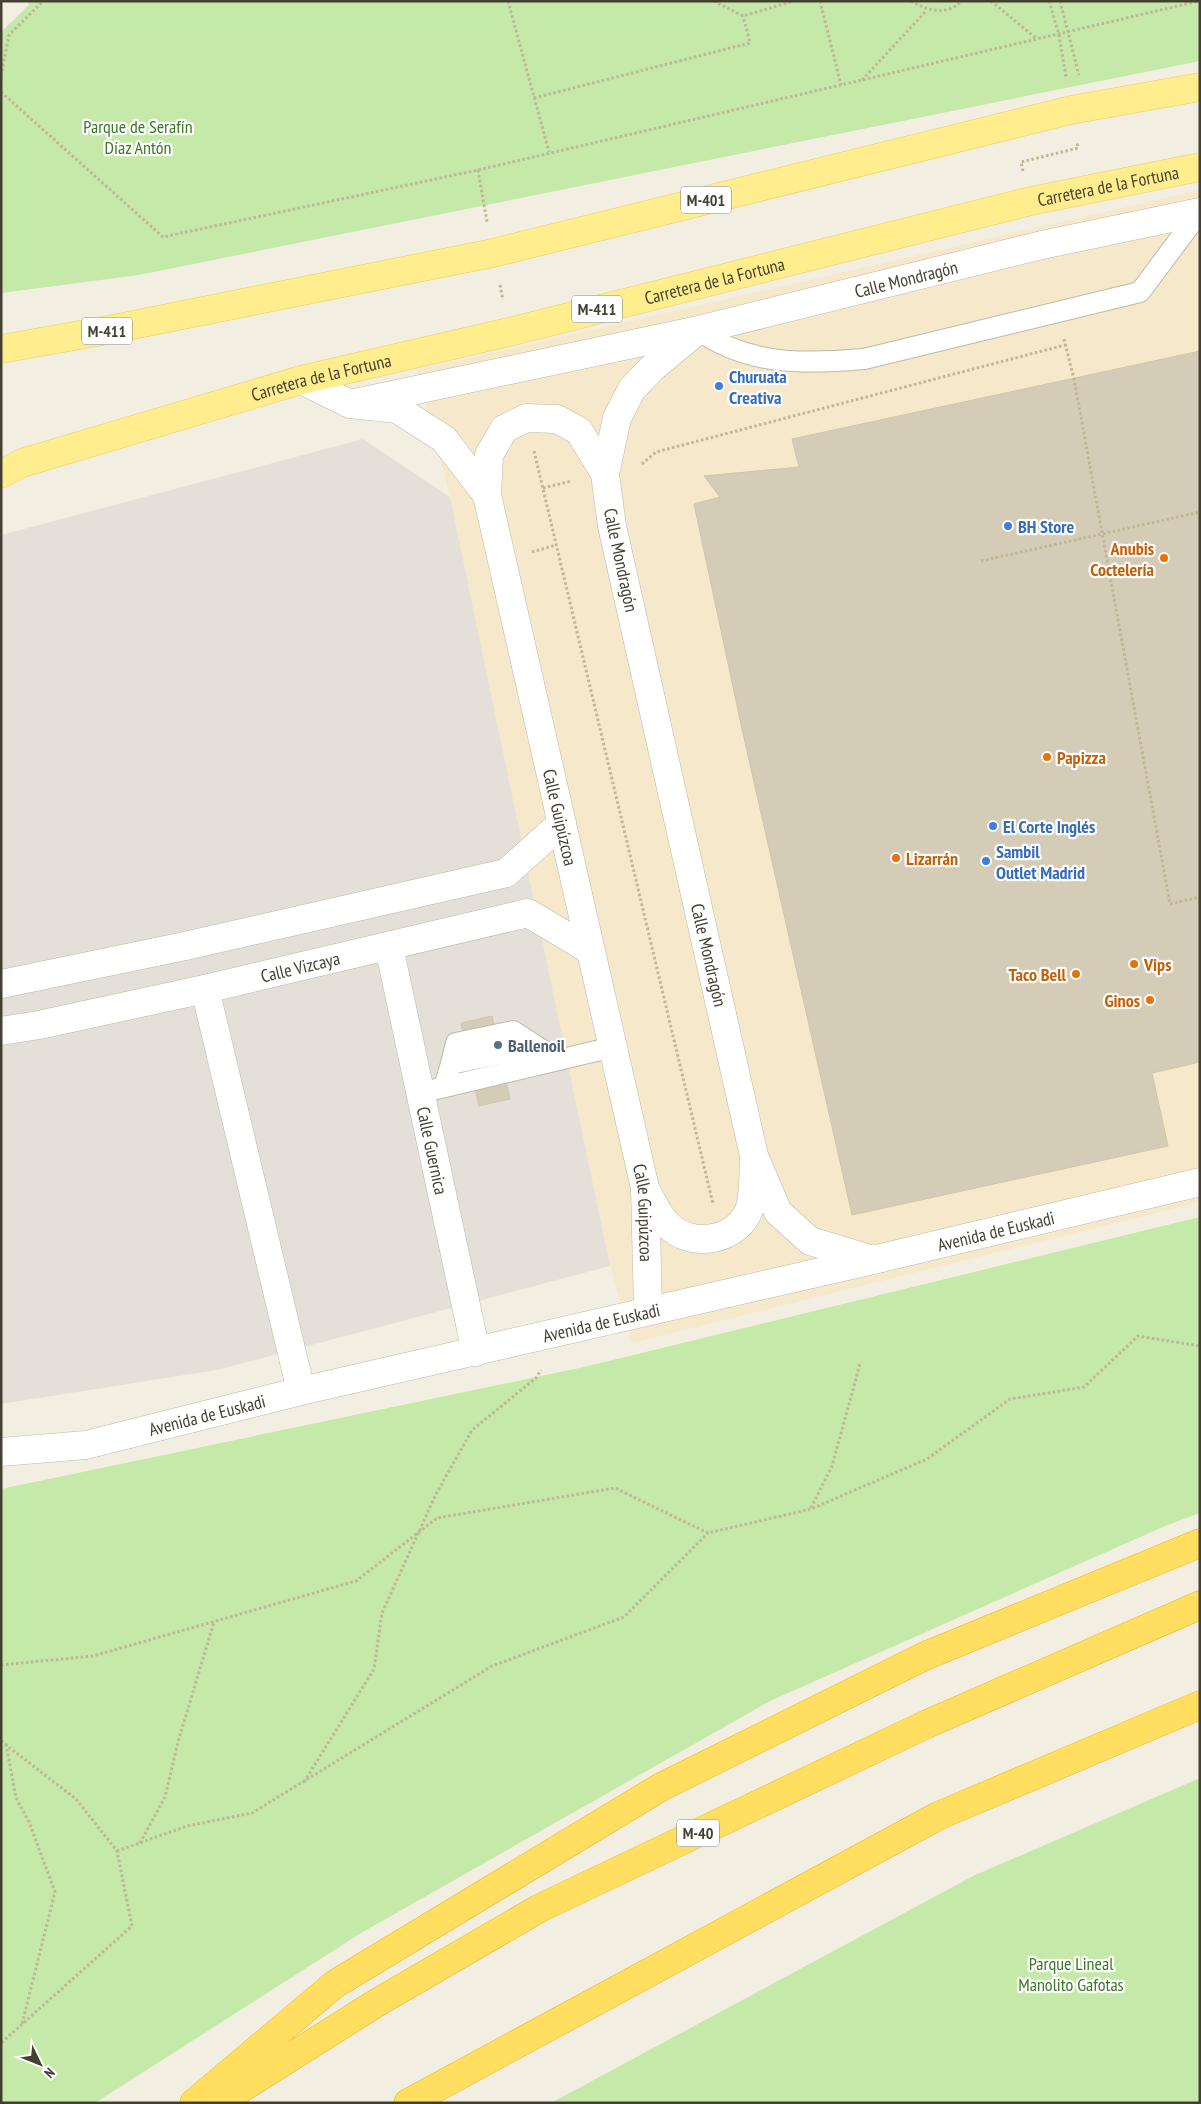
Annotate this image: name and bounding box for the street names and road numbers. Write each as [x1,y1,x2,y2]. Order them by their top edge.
street label: Carretera de la Fortuna [1035,160,1181,211]
road number: M-401 [681,186,731,214]
street label: Carretera de la Fortuna [642,252,787,309]
street label: Calle Mondragón [852,255,960,302]
road number: M-411 [572,296,622,322]
road number: M-411 [82,318,132,344]
street label: Carretera de la Fortuna [248,348,393,406]
street label: Calle Mondragón [599,506,643,614]
street label: Calle Guipúzcoa [538,767,583,868]
street label: Calle Mondragón [686,901,732,1009]
street label: Calle Vizcaya [258,946,342,987]
street label: Calle Guernica [412,1104,453,1196]
street label: Calle Guipúzcoa [628,1161,658,1262]
street label: Avenida de Euskadi [935,1206,1057,1256]
street label: Avenida de Euskadi [540,1298,662,1347]
street label: Avenida de Euskadi [146,1389,268,1440]
road number: M-40 [677,1820,719,1846]

